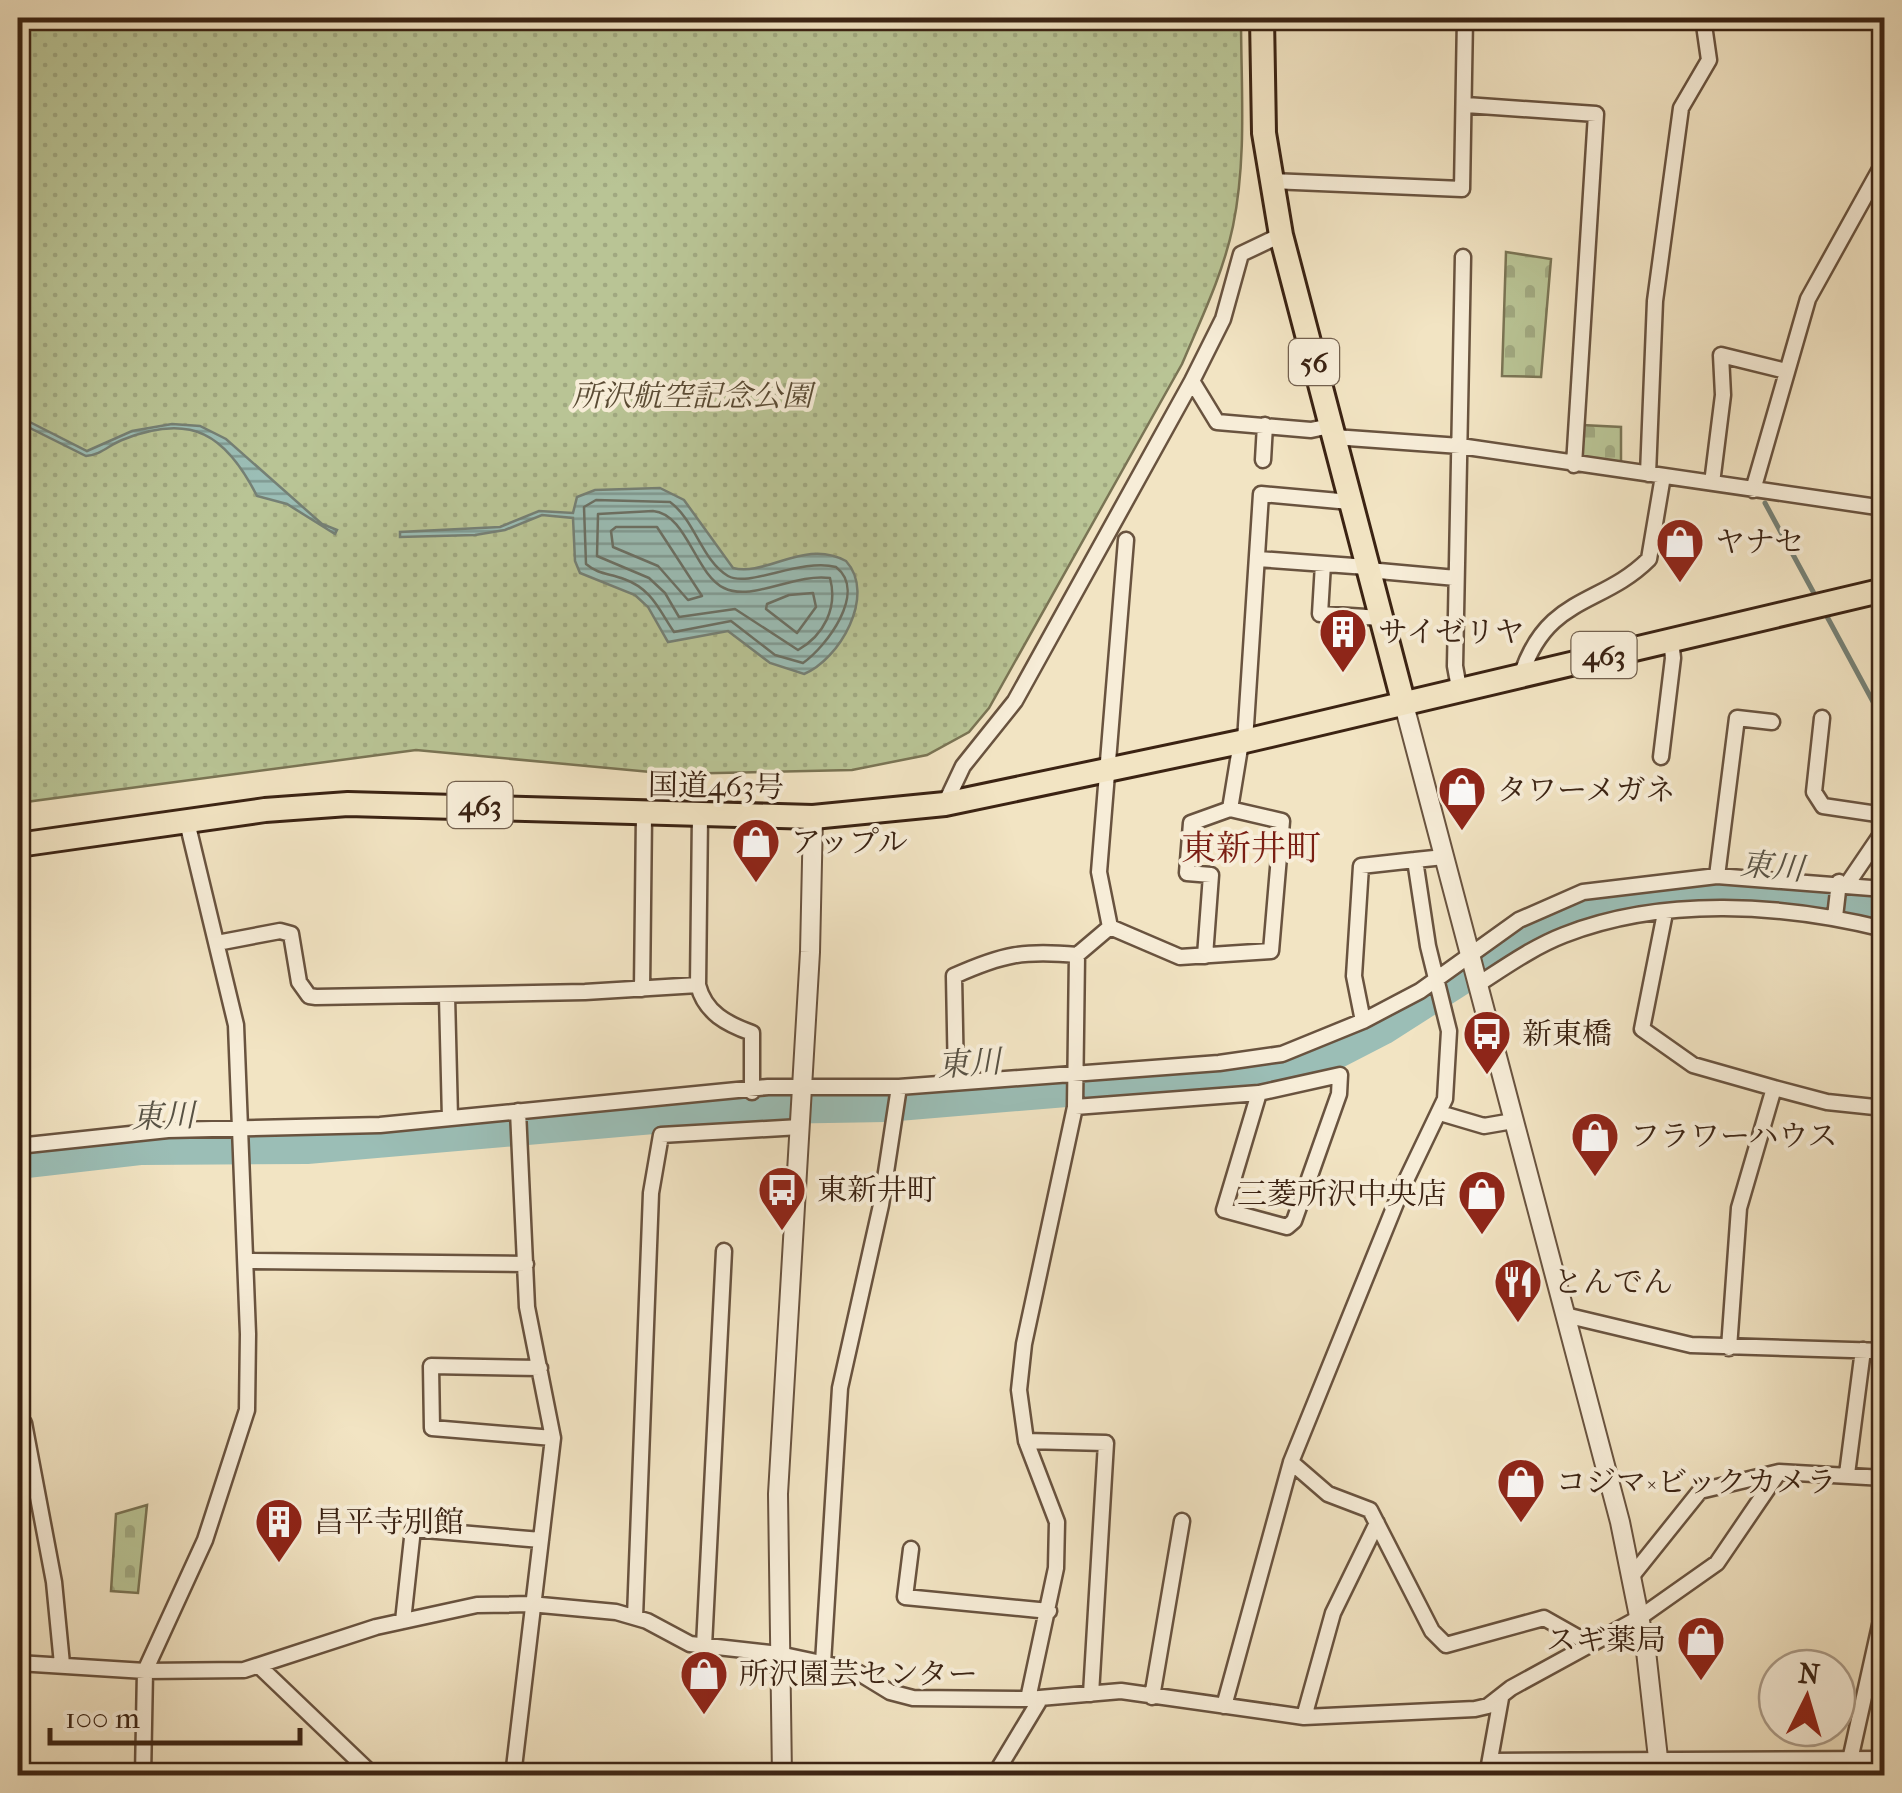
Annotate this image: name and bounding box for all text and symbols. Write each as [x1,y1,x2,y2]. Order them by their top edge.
road number: 56 [1289,339,1339,385]
park label: 所沢航空記念公園 [572,379,817,414]
shop icon: ヤナセ [1654,516,1706,584]
place label: ヤナセ [1715,525,1804,560]
building icon: サイゼリヤ [1317,606,1369,674]
place label: サイゼリヤ [1378,615,1524,650]
road number: 463 [1572,632,1636,678]
shop icon: タワーメガネ [1436,764,1488,832]
street label: 国道463号 [648,768,784,805]
place label: タワーメガネ [1497,773,1676,808]
road number: 463 [448,782,512,828]
shop icon: アップル [730,816,782,884]
place label: アップル [791,825,908,860]
district label: 東新井町 [1181,828,1321,869]
water label: 東川 [1738,845,1808,888]
bus stop icon: 新東橋 [1461,1008,1513,1076]
place label: 新東橋 [1522,1017,1612,1052]
water label: 東川 [936,1043,1005,1084]
water label: 東川 [130,1097,199,1136]
shop icon: フラワーハウス [1569,1110,1621,1178]
place label: フラワーハウス [1630,1119,1838,1154]
bus stop icon: 東新井町 [756,1164,808,1232]
shop icon: 三菱所沢中央店 [1456,1168,1508,1236]
place label: 東新井町 [817,1173,937,1208]
place label: 三菱所沢中央店 [1237,1177,1447,1212]
restaurant icon: とんでん [1492,1256,1544,1324]
place label: とんでん [1553,1265,1673,1300]
shop icon: コジマ×ビックカメラ [1495,1456,1547,1524]
place label: コジマ×ビックカメラ [1556,1465,1836,1500]
building icon: 昌平寺別館 [253,1496,305,1564]
place label: 昌平寺別館 [314,1505,464,1540]
shop icon: スギ薬局 [1675,1614,1727,1682]
place label: スギ薬局 [1546,1623,1666,1658]
shop icon: 所沢園芸センター [678,1648,730,1716]
north arrow [1757,1648,1857,1748]
text: N [1797,1656,1822,1691]
place label: 所沢園芸センター [739,1657,978,1692]
scale bar [50,1683,300,1745]
text: 100 m [65,1701,140,1736]

